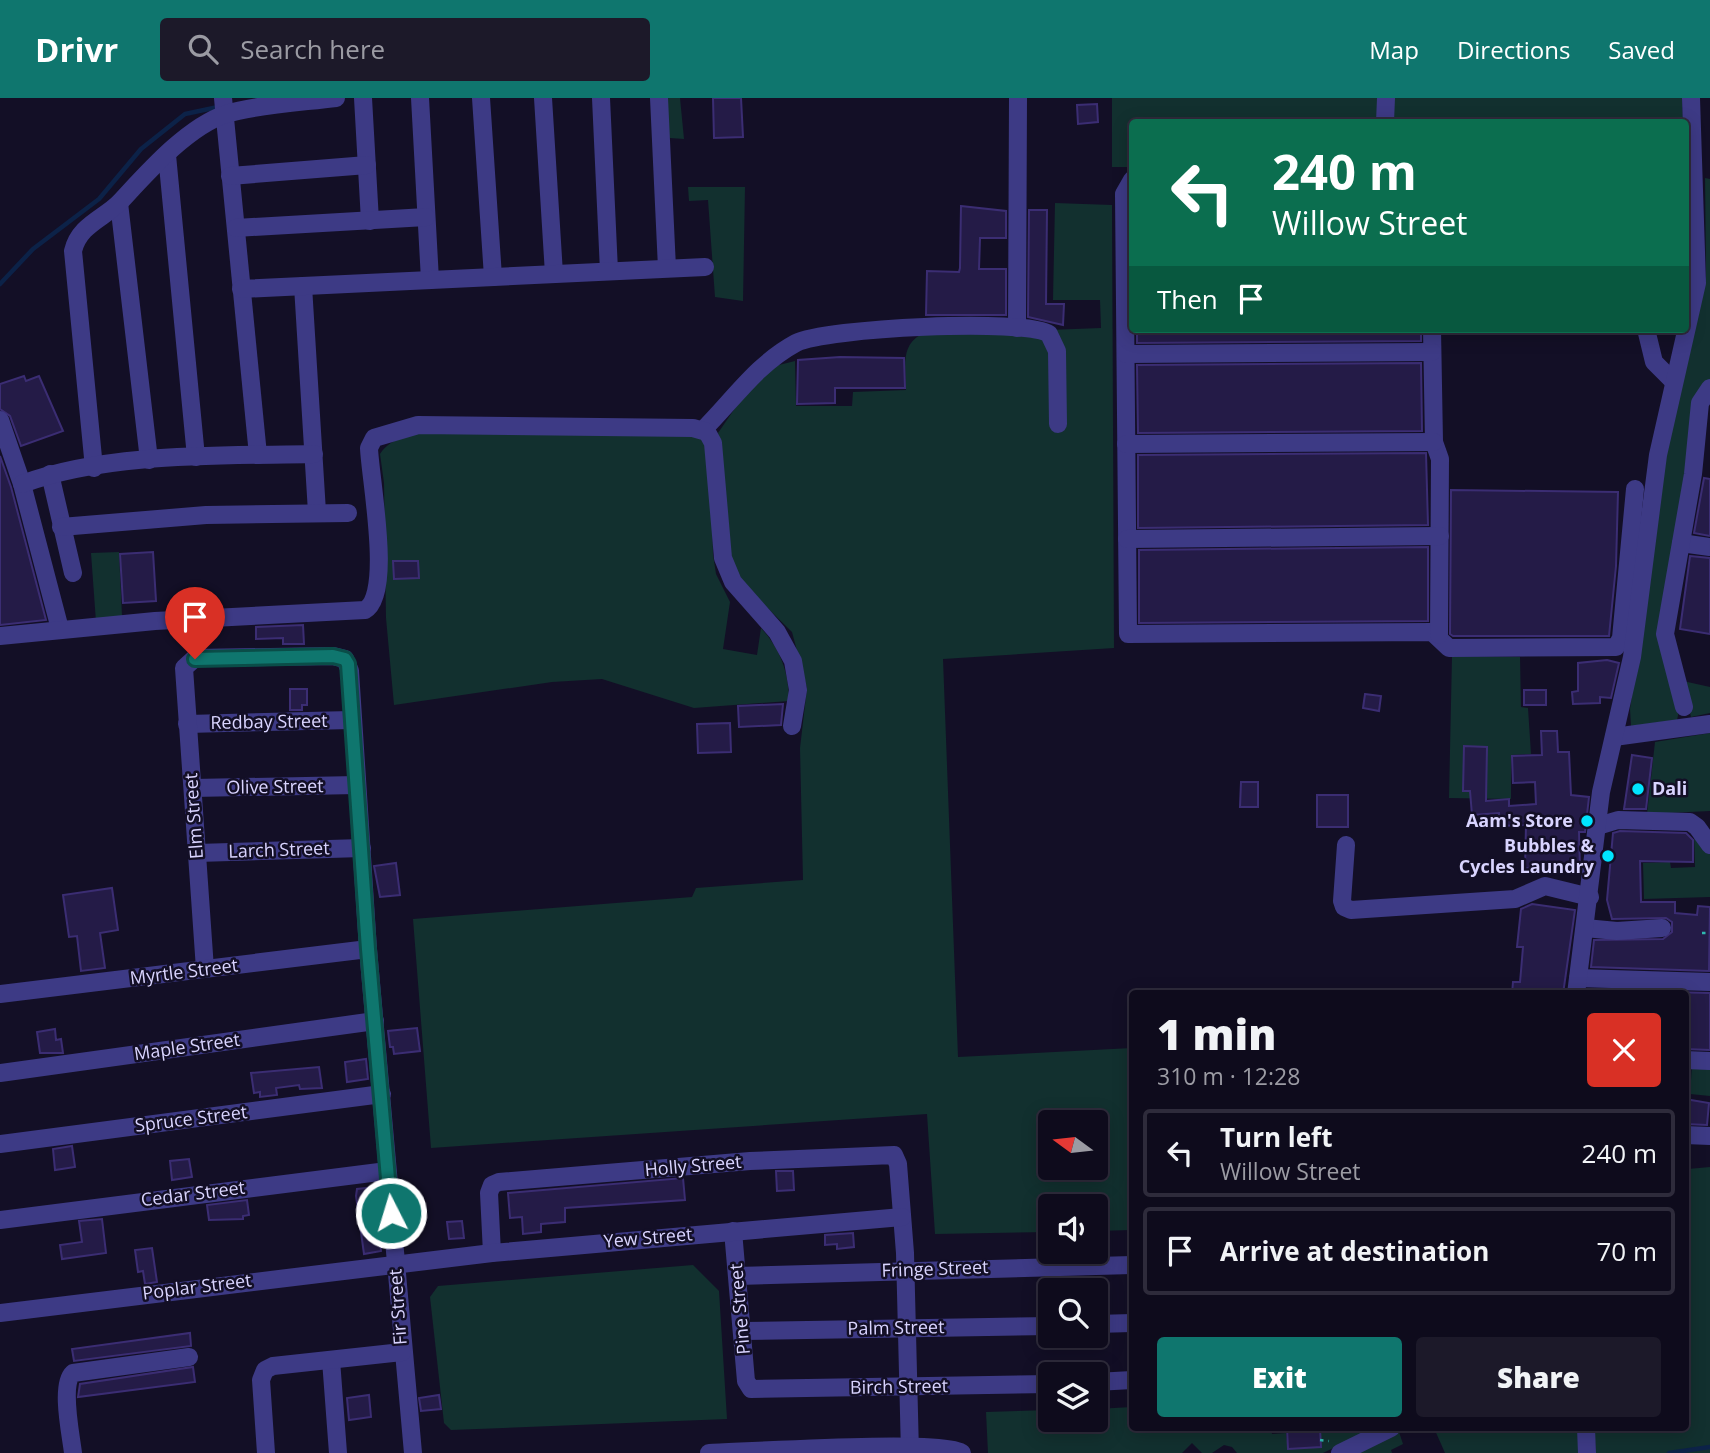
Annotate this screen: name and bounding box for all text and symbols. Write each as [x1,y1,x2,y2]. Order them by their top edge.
search box [160,18,650,81]
text: Drivr [35,27,118,72]
icon: search [184,30,222,68]
text: Search here [240,31,385,67]
text: Map [1369,33,1419,66]
text: Directions [1457,33,1570,66]
text: Saved [1608,33,1675,66]
text: 240 m [1272,138,1417,204]
icon: left [1157,147,1248,238]
text: Willow Street [1272,201,1468,244]
icon: arrive [1232,280,1270,318]
text: Then [1157,281,1218,317]
pin [165,587,225,659]
icon: arrive [176,598,214,636]
street label: Redbay Street [210,708,328,734]
street label: Elm Street [178,772,208,860]
street label: Olive Street [226,773,324,799]
place label: Dali [1652,776,1687,800]
marker: Dali [1630,781,1646,797]
place label: Aam's Store [1466,808,1573,832]
marker: Aam's Store [1579,813,1595,829]
place label: Bubbles & Cycles Laundry [1459,833,1595,878]
street label: Larch Street [228,835,330,863]
marker: Bubbles & Cycles Laundry [1600,848,1616,864]
street label: Myrtle Street [129,952,239,990]
text: 1 min [1157,1005,1276,1062]
button: close [1587,1013,1661,1087]
street label: Maple Street [132,1027,241,1065]
text: 310 m · 12:28 [1157,1060,1300,1092]
street label: Spruce Street [133,1099,248,1137]
north arrow [1038,1110,1108,1180]
map controls [1038,1110,1108,1432]
text: Turn left [1220,1119,1332,1155]
icon: left [1161,1134,1199,1172]
text: 240 m [1582,1135,1657,1171]
street label: Holly Street [643,1149,742,1181]
text: Willow Street [1220,1155,1361,1187]
street label: Cedar Street [139,1175,246,1211]
position arrow [354,1176,428,1250]
button: sound [1038,1194,1108,1264]
street label: Yew Street [602,1221,693,1253]
icon: arrive [1161,1232,1199,1270]
text: Arrive at destination [1220,1233,1489,1269]
text: 70 m [1596,1233,1657,1269]
street label: Fringe Street [881,1254,989,1282]
street label: Pine Street [723,1262,755,1356]
street label: Poplar Street [141,1267,253,1305]
street label: Fir Street [382,1268,412,1346]
button: search [1038,1278,1108,1348]
street label: Palm Street [847,1314,945,1340]
button: Exit [1157,1337,1402,1417]
button: Share [1416,1337,1661,1417]
button: layers [1038,1362,1108,1432]
street label: Birch Street [850,1373,948,1399]

